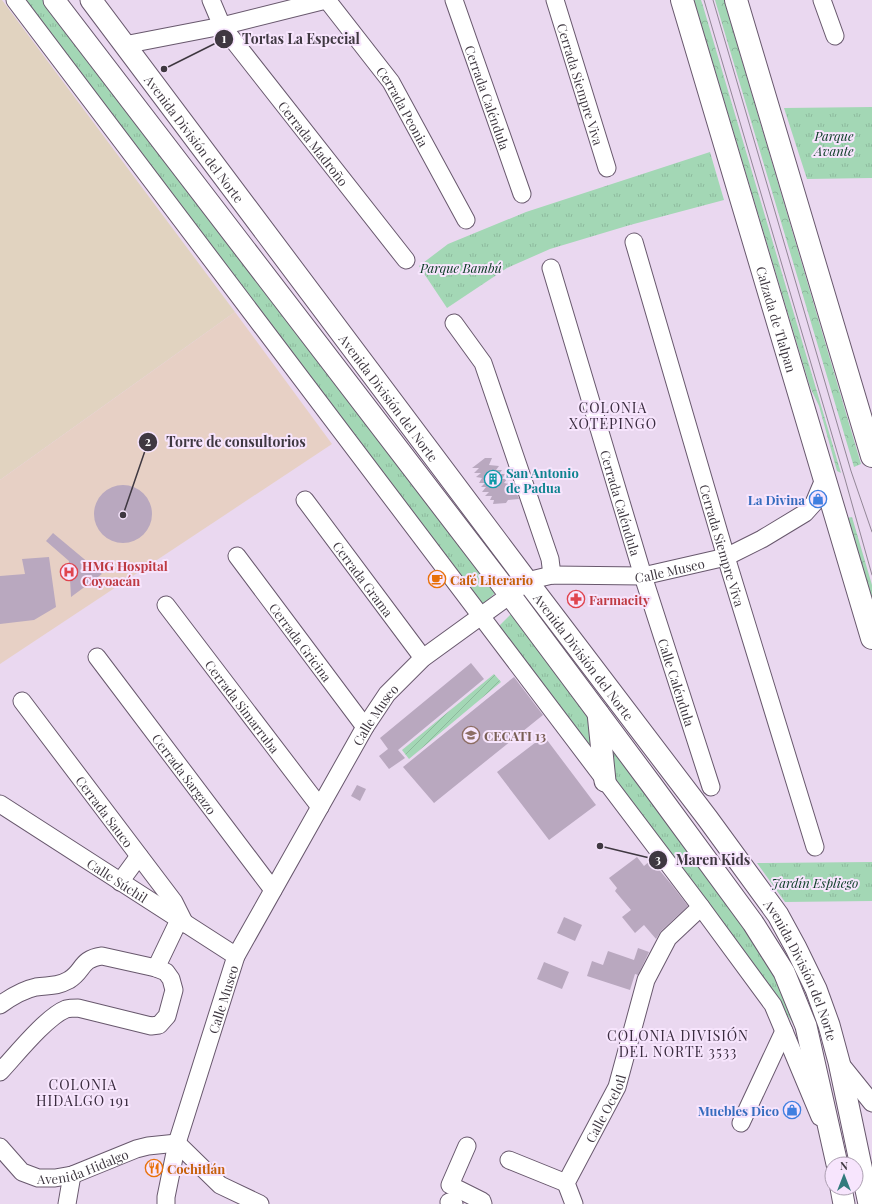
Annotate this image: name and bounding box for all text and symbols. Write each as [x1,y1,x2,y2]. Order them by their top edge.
street label: Cerrada Siempre Viva [554,21,608,148]
callout: Tortas La Especial [214,26,368,52]
text: Tortas La Especial [242,29,361,48]
text: 1 [222,30,227,46]
street label: Cerrada Caléndula [462,43,514,152]
street label: Cerrada Peonia [373,63,433,150]
street label: Avenida División del Norte [141,70,248,206]
street label: Cerrada Madroño [275,97,353,189]
park label: Parque Avante [812,127,854,159]
park label: Parque Bambú [419,259,502,276]
street label: Calzada de Tlalpan [753,264,801,374]
street label: Avenida División del Norte [335,330,443,465]
district label: COLONIA XOTEPINGO [569,398,657,433]
callout: Torre de consultorios [138,429,313,455]
text: Torre de consultorios [166,432,306,451]
text: 2 [145,433,151,449]
street label: Cerrada Caléndula [597,448,645,558]
place label: San Antonio de Padua [506,464,579,496]
building icon: San Antonio de Padua [483,469,503,489]
street label: Cerrada Siempre Viva [697,482,749,609]
shop icon: La Divina [808,489,828,509]
place label: La Divina [748,491,805,508]
street label: Cerrada Grama [330,537,398,620]
street label: Calle Museo [635,554,706,585]
place label: HMG Hospital Coyoacán [82,557,168,589]
hospital icon: HMG Hospital Coyoacán [59,562,79,582]
cafe icon: Café Literario [427,569,447,589]
place label: Café Literario [450,571,533,588]
street label: Avenida División del Norte [530,589,638,723]
pharmacy icon: Farmacity [566,589,586,609]
place label: Farmacity [589,591,650,608]
street label: Cerrada Gricina [266,599,336,685]
street label: Calle Caléndula [655,636,699,729]
street label: Cerrada Simarruba [202,656,284,756]
street label: Calle Museo [348,680,401,748]
school or university icon: CECATI 13 [461,725,481,745]
place label: CECATI 13 [484,727,546,744]
street label: Cerrada Sargazo [149,730,221,817]
street label: Cerrada Sauco [73,772,138,850]
callout: Maren Kids [648,847,758,873]
text: Maren Kids [676,850,750,869]
text: 3 [655,851,661,867]
street label: Calle Súchil [84,854,151,906]
park label: Jardín Espliego [772,874,858,891]
street label: Avenida División del Norte [760,895,841,1043]
street label: Calle Museo [204,963,241,1035]
district label: COLONIA DIVISIÓN DEL NORTE 3533 [607,1026,749,1061]
street label: Calle Ocelotl [581,1072,629,1145]
district label: COLONIA HIDALGO 191 [36,1075,130,1110]
shop icon: Muebles Dico [782,1100,802,1120]
place label: Muebles Dico [698,1102,779,1119]
street label: Avenida Hidalgo [36,1145,131,1187]
north arrow [824,1156,864,1196]
restaurant icon: Cochitlán [144,1158,164,1178]
text: N [840,1158,848,1173]
place label: Cochitlán [167,1160,225,1177]

